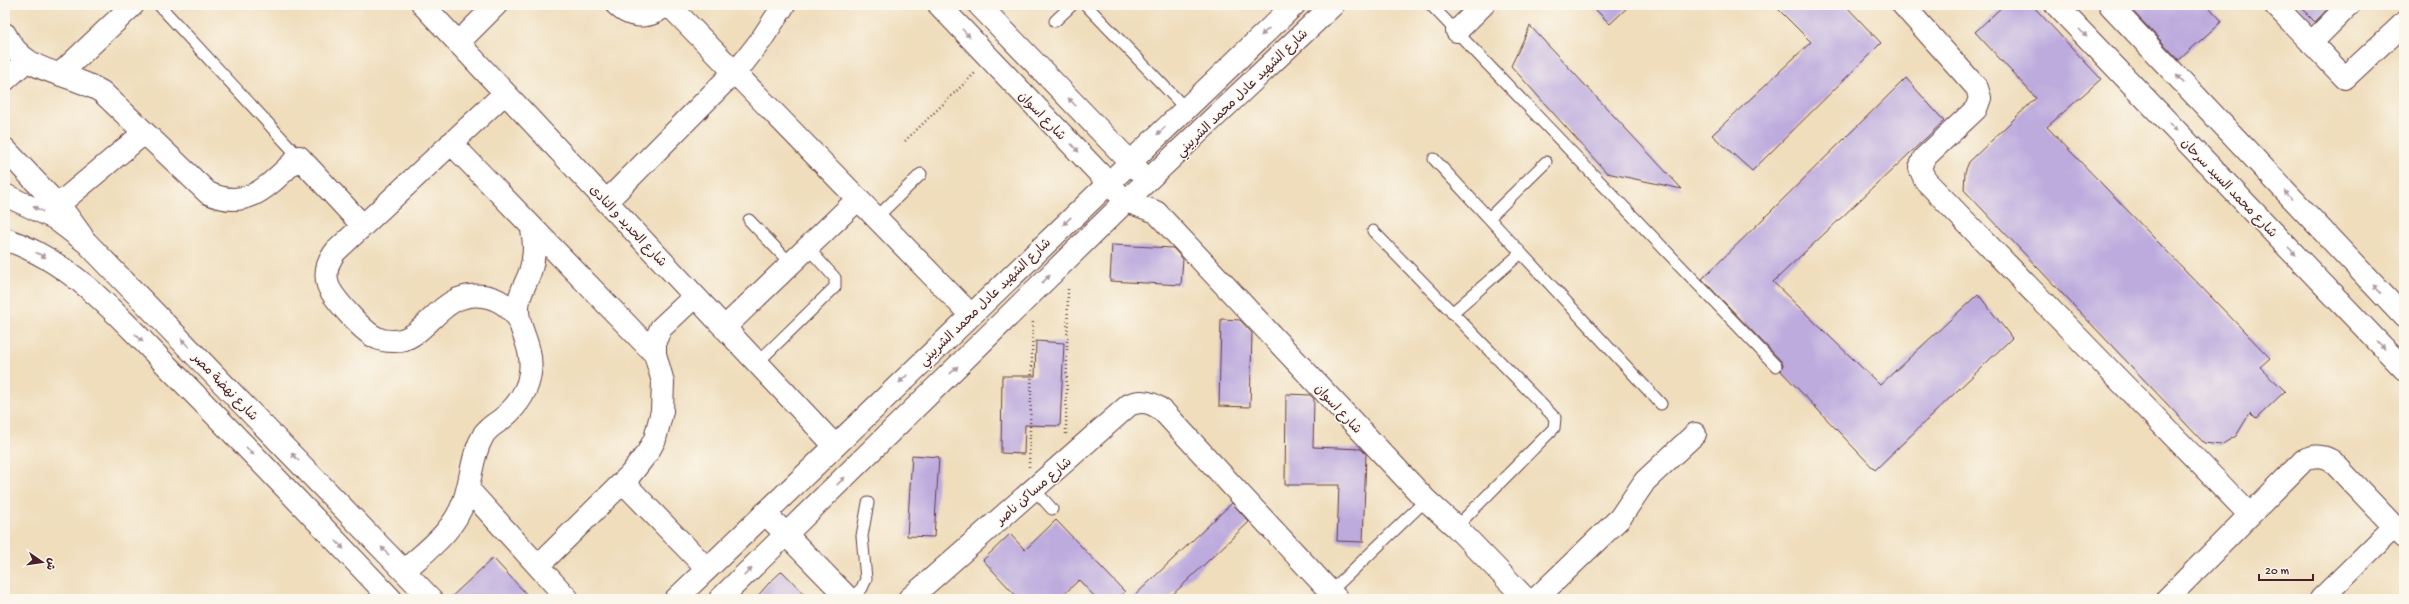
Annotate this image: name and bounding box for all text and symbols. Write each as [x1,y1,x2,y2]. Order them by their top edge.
street label: شارع الشهيد عادل محمد الشربيني [1174,27,1313,162]
one-way arrow [1260,27,1270,37]
one-way arrow [961,28,971,38]
one-way arrow [2078,28,2087,38]
one-way arrow [2175,74,2184,85]
street label: شارع اسوان [1014,89,1068,144]
one-way arrow [1067,97,1077,107]
one-way arrow [2168,122,2177,132]
one-way arrow [1156,126,1166,136]
street label: شارع محمد السيد سرحان [2177,136,2279,241]
one-way arrow [1070,143,1079,152]
street label: شارع الحديد و النادى [586,183,669,271]
one-way arrow [2284,190,2293,199]
one-way arrow [32,206,44,212]
one-way arrow [1062,216,1072,226]
street label: شارع الشهيد عادل محمد الشربيني [917,236,1056,371]
one-way arrow [2287,246,2296,256]
one-way arrow [35,251,47,258]
one-way arrow [1041,274,1051,284]
one-way arrow [2372,284,2382,294]
one-way arrow [134,333,144,343]
one-way arrow [180,338,190,348]
one-way arrow [2377,340,2386,350]
street label: شارع نهضة مصر [187,350,260,425]
one-way arrow [949,365,959,375]
one-way arrow [898,374,908,384]
street label: شارع اسوان [1311,382,1364,438]
one-way arrow [245,446,255,456]
one-way arrow [290,452,300,462]
street label: شارع مساكن ناصر [993,455,1075,529]
one-way arrow [836,476,846,486]
one-way arrow [335,540,345,550]
north arrow [22,542,62,582]
one-way arrow [380,546,389,556]
scale bar [2259,556,2313,582]
text: ش [43,557,57,571]
text: 20 m [2265,565,2290,579]
one-way arrow [743,567,753,577]

